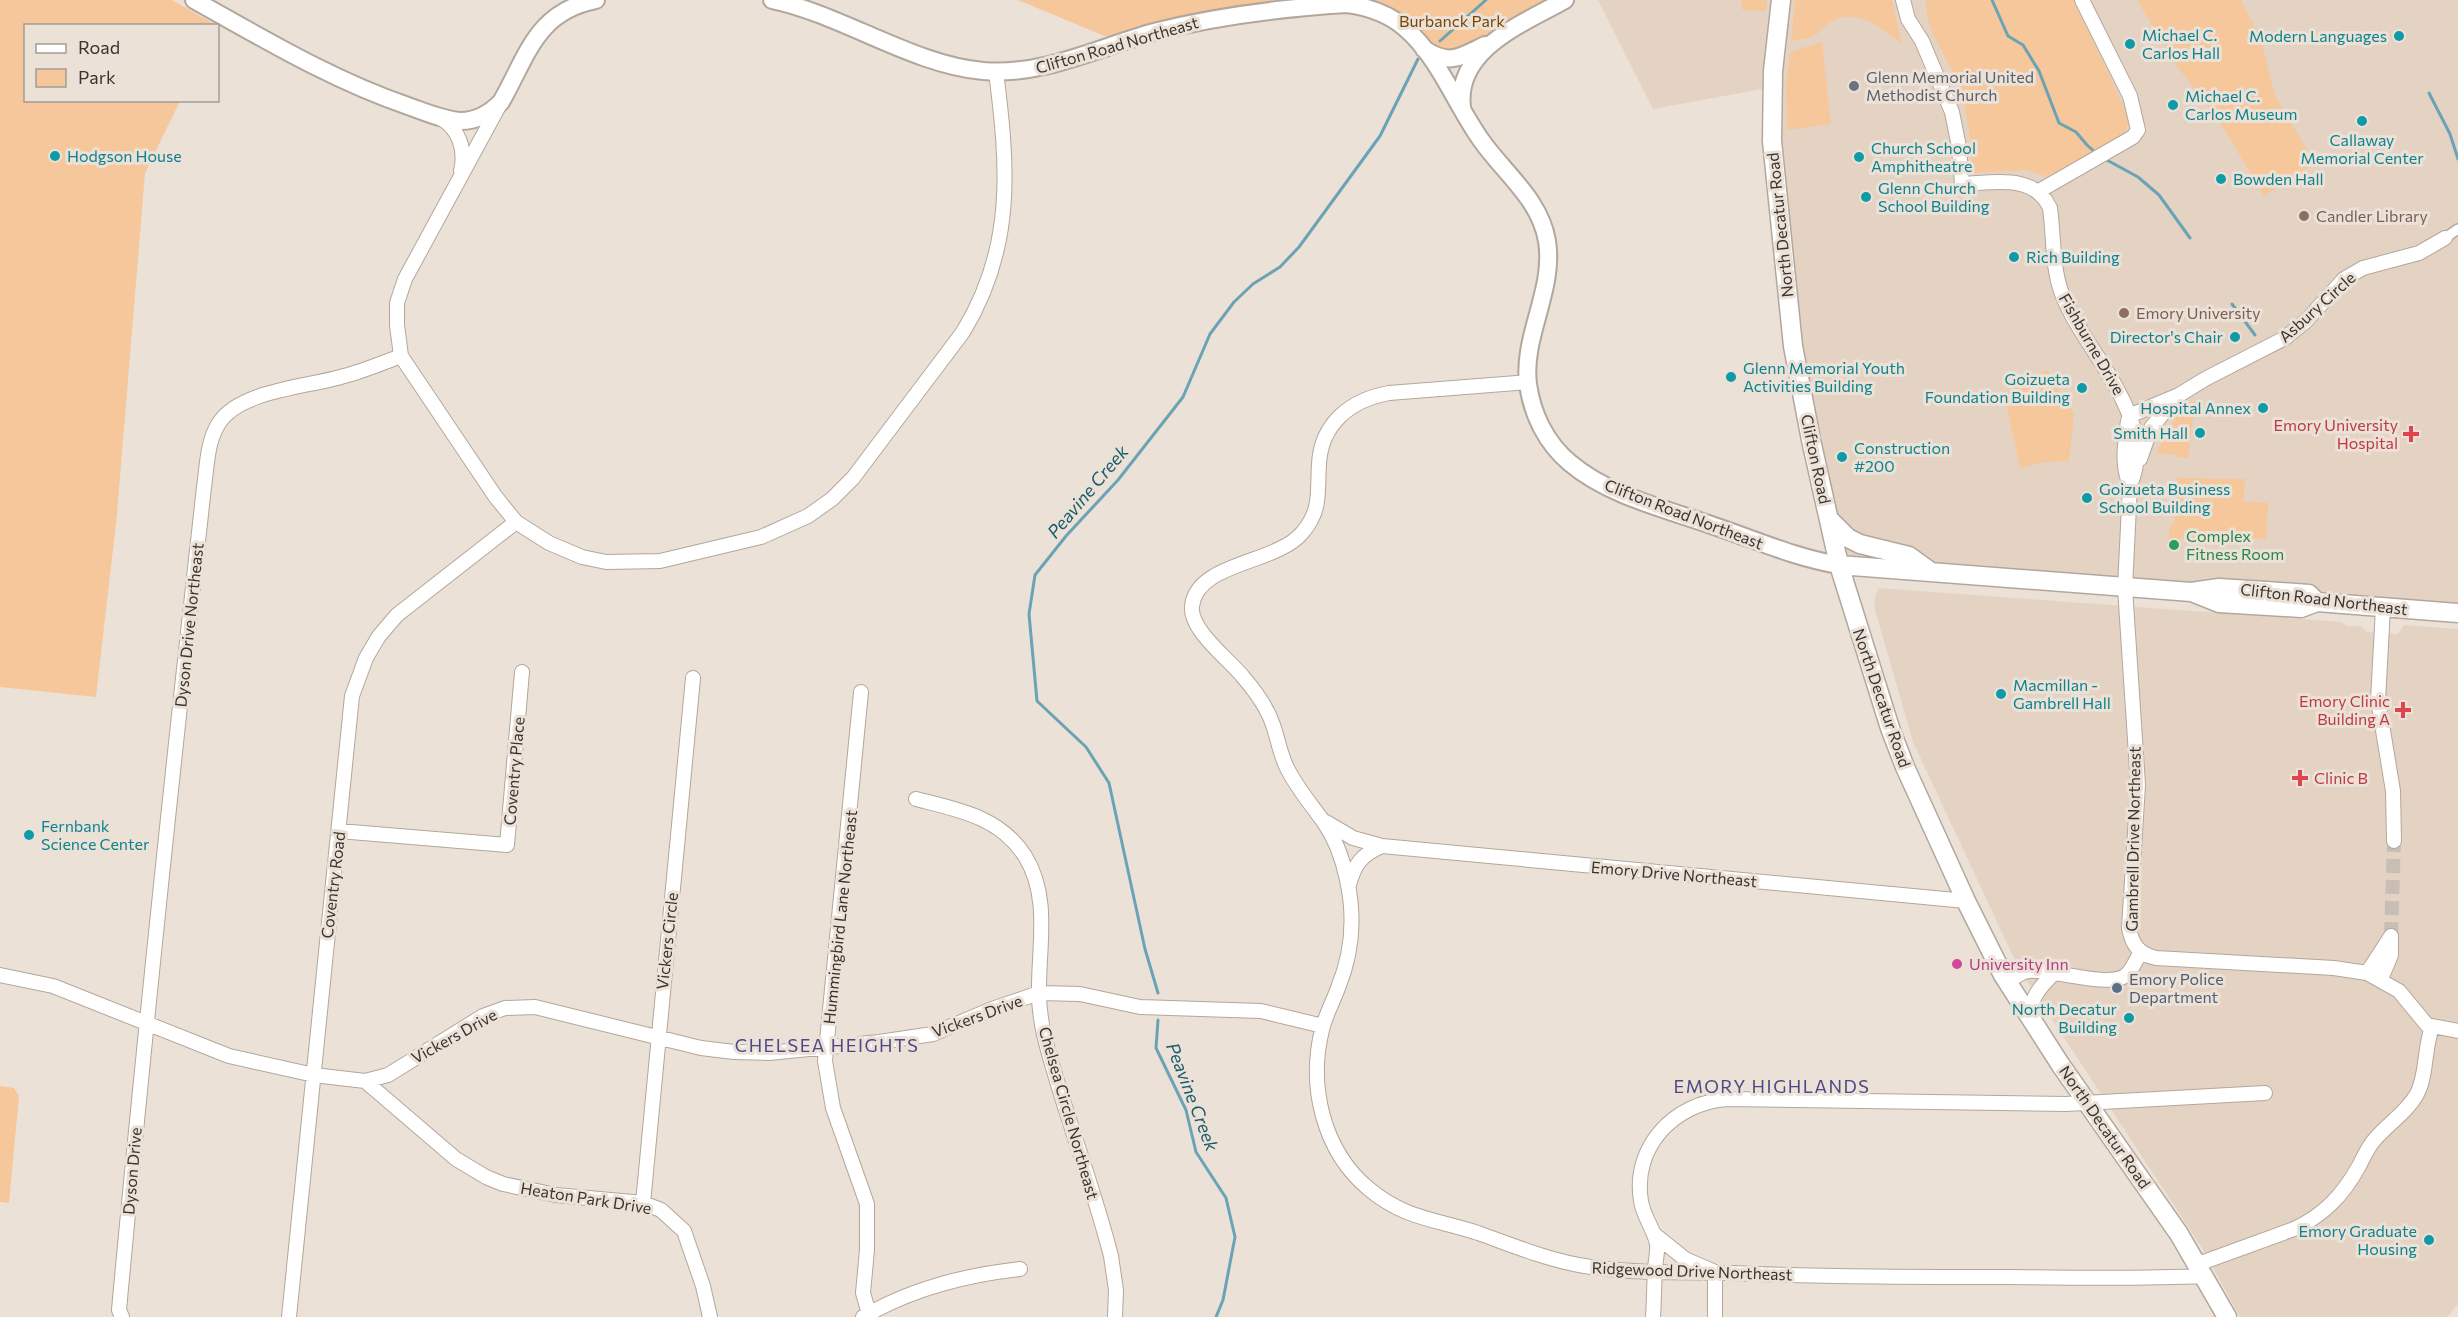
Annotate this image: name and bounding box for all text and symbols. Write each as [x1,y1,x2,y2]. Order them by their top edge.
park label: Burbanck Park [1399,11,1505,30]
street label: Clifton Road Northeast [1033,12,1201,77]
legend [24,24,219,102]
place label: Michael C. Carlos Hall [2142,25,2220,62]
place label: Modern Languages [2249,26,2387,45]
marker: Modern Languages [2392,29,2406,43]
text: Road [78,36,120,58]
marker: Michael C. Carlos Hall [2123,37,2137,51]
text: Park [78,66,116,88]
place label: Glenn Memorial United Methodist Church [1866,67,2034,104]
marker: Glenn Memorial United Methodist Church [1847,79,1861,93]
place label: Michael C. Carlos Museum [2185,86,2297,123]
marker: Michael C. Carlos Museum [2166,98,2180,112]
marker: Callaway Memorial Center [2355,114,2369,128]
place label: Callaway Memorial Center [2300,130,2424,167]
place label: Church School Amphitheatre [1871,138,1976,175]
place label: Hodgson House [67,146,182,165]
marker: Hodgson House [48,149,62,163]
marker: Church School Amphitheatre [1852,150,1866,164]
street label: North Decatur Road [1762,152,1797,298]
place label: Bowden Hall [2233,169,2324,188]
marker: Bowden Hall [2214,172,2228,186]
place label: Glenn Church School Building [1878,178,1990,215]
marker: Glenn Church School Building [1859,190,1873,204]
place label: Candler Library [2316,206,2428,225]
marker: Candler Library [2297,209,2311,223]
place label: Rich Building [2026,247,2120,266]
marker: Rich Building [2007,250,2021,264]
street label: Asbury Circle [2275,267,2359,346]
street label: Fishburne Drive [2056,290,2129,398]
place label: Emory University [2136,303,2260,322]
marker: Emory University [2117,306,2131,320]
place label: Director's Chair [2110,327,2224,346]
marker: Director's Chair [2228,330,2242,344]
place label: Glenn Memorial Youth Activities Building [1743,358,1905,395]
place label: Goizueta Foundation Building [1925,369,2070,406]
marker: Glenn Memorial Youth Activities Building [1724,370,1738,384]
marker: Goizueta Foundation Building [2075,381,2089,395]
place label: Hospital Annex [2140,398,2251,417]
marker: Hospital Annex [2256,401,2270,415]
street label: Clifton Road [1798,412,1835,505]
place label: Emory University Hospital [2274,415,2398,452]
place label: Smith Hall [2113,423,2188,442]
marker: Emory University Hospital [2402,425,2420,443]
marker: Smith Hall [2193,426,2207,440]
place label: Construction #200 [1854,438,1950,475]
water label: Peavine Creek [1042,439,1133,542]
marker: Construction #200 [1835,450,1849,464]
street label: Clifton Road Northeast [1602,474,1767,553]
place label: Goizueta Business School Building [2099,479,2230,516]
marker: Goizueta Business School Building [2080,491,2094,505]
place label: Complex Fitness Room [2186,526,2284,563]
marker: Complex Fitness Room [2167,538,2181,552]
street label: Dyson Drive Northeast [170,541,207,708]
street label: Clifton Road Northeast [2239,579,2409,618]
street label: North Decatur Road [1850,626,1915,770]
place label: Macmillan - Gambrell Hall [2013,675,2111,712]
marker: Macmillan - Gambrell Hall [1994,687,2008,701]
place label: Emory Clinic Building A [2299,691,2390,728]
marker: Emory Clinic Building A [2394,701,2412,719]
street label: Coventry Place [499,716,528,826]
street label: Gambrell Drive Northeast [2121,746,2144,932]
place label: Clinic B [2314,768,2368,787]
marker: Clinic B [2291,769,2309,787]
street label: Hummingbird Lane Northeast [819,808,860,1025]
place label: Fernbank Science Center [41,816,150,853]
marker: Fernbank Science Center [22,828,36,842]
street label: Coventry Road [317,830,348,939]
street label: Emory Drive Northeast [1590,857,1758,890]
street label: Vickers Circle [652,891,681,991]
place label: University Inn [1969,954,2069,973]
marker: University Inn [1950,957,1964,971]
place label: Emory Police Department [2129,969,2224,1006]
marker: Emory Police Department [2110,981,2124,995]
street label: Vickers Drive [929,990,1025,1041]
place label: North Decatur Building [2012,999,2118,1036]
street label: Vickers Drive [408,1004,500,1067]
marker: North Decatur Building [2122,1011,2136,1025]
street label: Chelsea Circle Northeast [1036,1024,1103,1202]
district label: CHELSEA HEIGHTS [735,1034,919,1056]
water label: Peavine Creek [1162,1039,1224,1155]
street label: North Decatur Road [2056,1062,2155,1192]
district label: EMORY HIGHLANDS [1674,1075,1870,1097]
street label: Dyson Drive [118,1126,145,1215]
street label: Heaton Park Drive [519,1178,653,1217]
place label: Emory Graduate Housing [2298,1221,2417,1258]
marker: Emory Graduate Housing [2422,1233,2436,1247]
street label: Ridgewood Drive Northeast [1591,1258,1793,1284]

